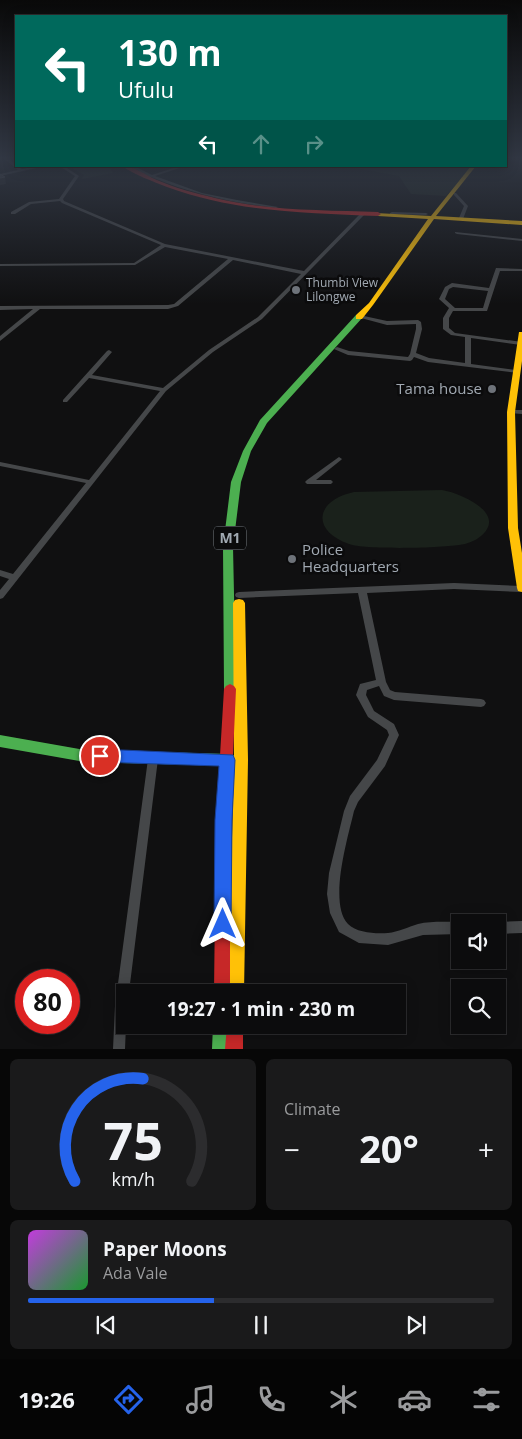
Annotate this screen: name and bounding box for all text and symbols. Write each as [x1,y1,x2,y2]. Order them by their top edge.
text: 130 m [118,29,222,76]
icon: left [35,35,100,100]
text: Ufulu [118,74,174,104]
icon: left [194,130,222,158]
icon: ahead [247,130,275,158]
icon: right [300,130,328,158]
place label: Thumbi View Lilongwe [306,274,379,305]
marker: Thumbi View Lilongwe [290,284,302,296]
place label: Tama house [396,378,482,398]
marker: Tama house [486,383,498,395]
road number: M1 [214,526,246,550]
place label: Police Headquarters [302,539,399,576]
marker: Police Headquarters [286,553,298,565]
pin [79,735,121,777]
icon: arrive [86,742,114,770]
position arrow [196,897,248,949]
map controls [451,914,506,1034]
button: sound [451,914,506,969]
speed limit sign: 80 [15,969,80,1034]
button: search [451,979,506,1034]
text: 19:27 · 1 min · 230 m [167,996,355,1022]
text: Climate [284,1098,341,1120]
text: 75 [103,1104,163,1175]
text: 20° [359,1122,419,1174]
text: − [284,1130,300,1168]
text: + [478,1130,494,1168]
text: km/h [111,1167,155,1191]
text: Paper Moons [103,1236,227,1262]
text: Ada Vale [103,1262,167,1284]
icon: previous [92,1311,120,1339]
icon: pause [247,1311,275,1339]
icon: next [402,1311,430,1339]
icon: directions [111,1382,146,1417]
icon: music [183,1382,218,1417]
icon: phone [254,1382,289,1417]
icon: climate [326,1382,361,1417]
icon: car [397,1382,432,1417]
icon: filters [469,1382,504,1417]
text: 19:26 [18,1384,75,1414]

